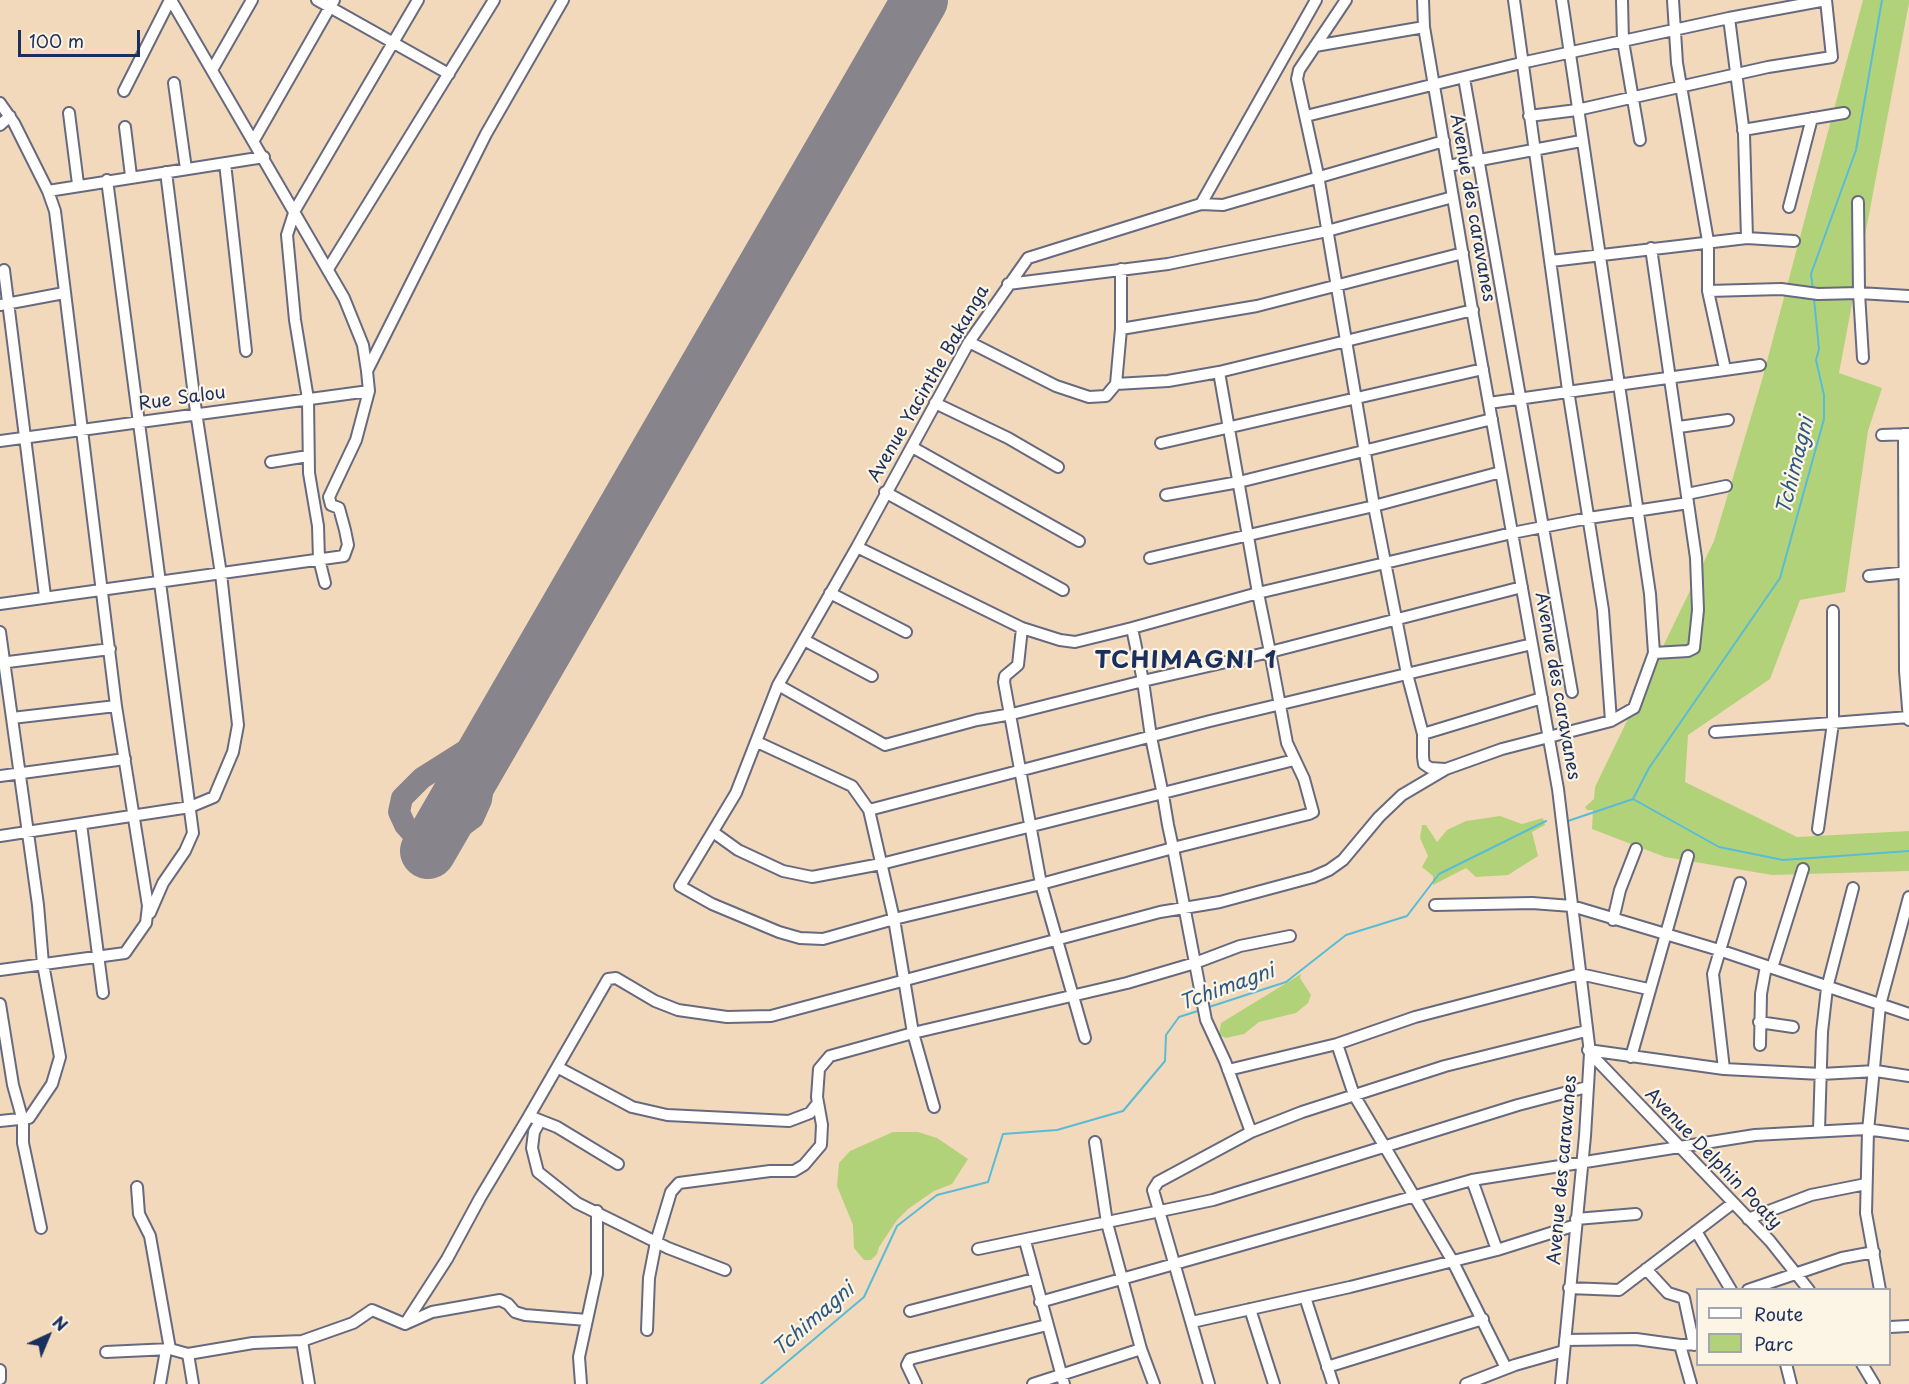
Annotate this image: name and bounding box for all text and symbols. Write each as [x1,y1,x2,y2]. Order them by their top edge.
scale bar [21,18,142,56]
text: 100 m [29,27,84,54]
street label: Avenue des caravanes [1445,112,1499,304]
street label: Avenue Yacinthe Bakanga [864,282,994,486]
street label: Rue Salou [137,382,227,416]
water label: Tchimagni [1772,415,1820,517]
street label: Avenue des caravanes [1530,590,1584,782]
district label: TCHIMAGNI 1 [1095,647,1277,675]
water label: Tchimagni [1176,960,1278,1016]
street label: Avenue des caravanes [1544,1074,1582,1266]
street label: Avenue Delphin Poaty [1640,1084,1786,1234]
water label: Tchimagni [769,1278,859,1362]
legend [1696,1288,1891,1366]
text: Route [1754,1300,1803,1327]
north arrow [18,1306,78,1366]
text: N [48,1310,73,1336]
text: Parc [1754,1330,1793,1357]

